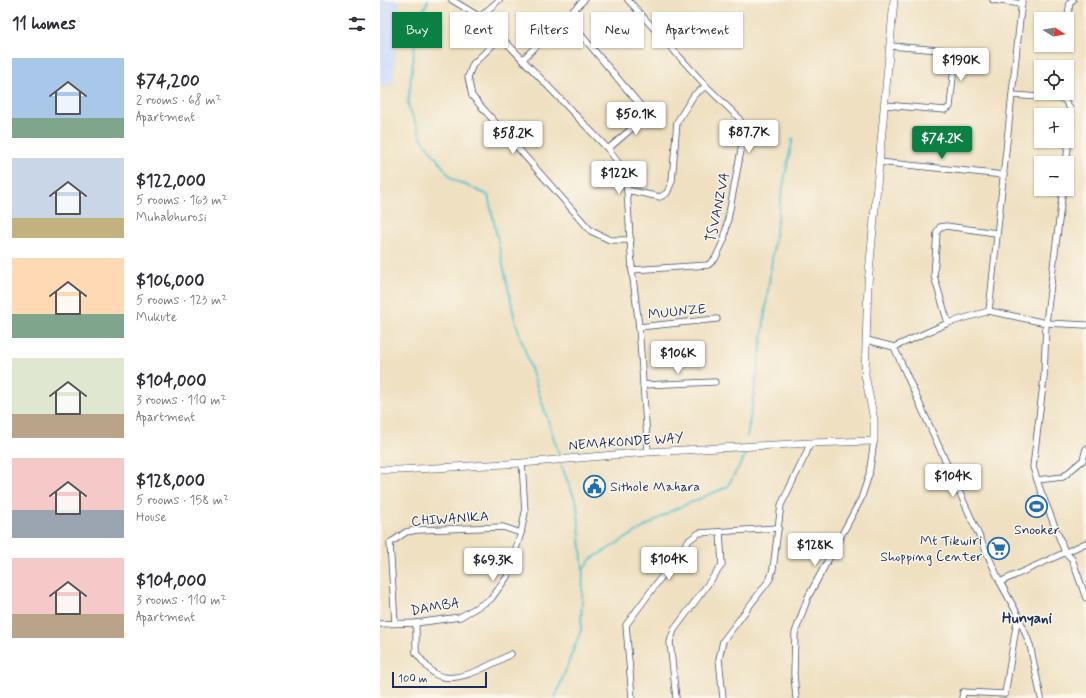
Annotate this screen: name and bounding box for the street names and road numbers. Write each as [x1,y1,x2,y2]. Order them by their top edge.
street label: TSVANZVA [702,170,734,244]
street label: MUUNZE [647,300,707,324]
street label: NEMAKONDE WAY [568,429,684,455]
street label: CHIWANIKA [411,507,490,531]
street label: DAMBA [409,594,461,620]

